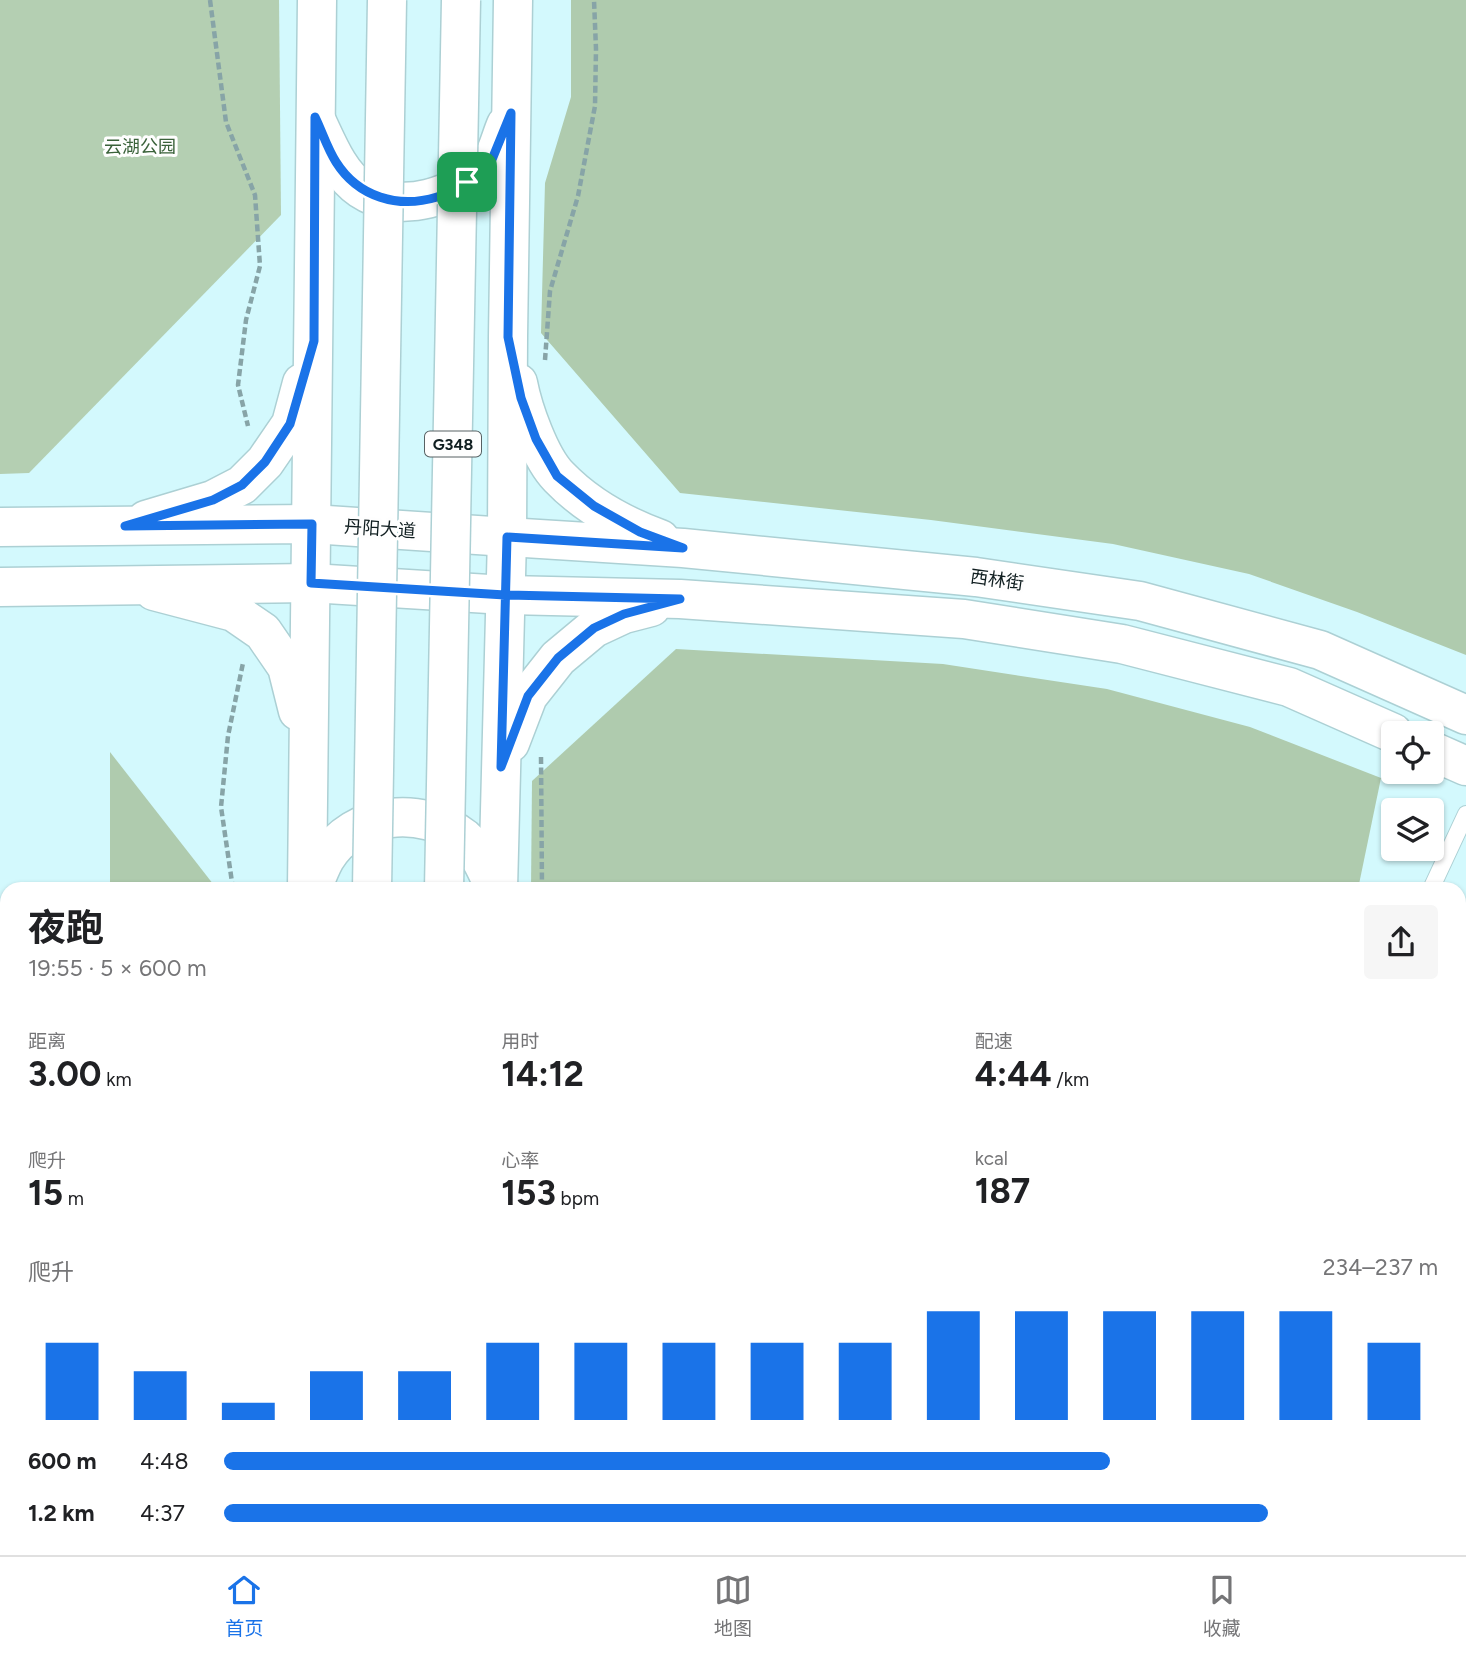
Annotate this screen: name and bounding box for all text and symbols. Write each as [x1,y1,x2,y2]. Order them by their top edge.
park label: 云湖公园 [104,136,176,158]
pin [437,152,497,212]
icon: arrive [448,163,486,201]
road number: G348 [425,432,481,457]
street label: 丹阳大道 [343,516,417,542]
street label: 西林街 [969,565,1025,595]
map controls [1381,721,1444,861]
button: locate [1381,721,1444,784]
button: layers [1381,798,1444,861]
text: 夜跑 [28,905,104,951]
button: share [1364,905,1438,979]
text: 19:55 · 5 × 600 m [28,954,207,982]
text: 距离 [28,1030,66,1053]
text: 用时 [501,1030,539,1053]
text: 配速 [975,1030,1013,1053]
text: 3.00 [28,1053,102,1095]
text: 14:12 [501,1053,584,1095]
text: 4:44 [975,1053,1052,1095]
text: km [102,1068,132,1091]
text: /km [1052,1068,1089,1091]
text: kcal [975,1147,1008,1170]
text: 爬升 [28,1149,66,1172]
text: 心率 [501,1149,539,1172]
text: 187 [975,1170,1030,1212]
text: 15 [28,1172,63,1214]
text: 153 [501,1172,556,1214]
text: m [63,1187,84,1210]
text: bpm [556,1187,599,1210]
text: 234–237 m [1323,1253,1438,1281]
text: 爬升 [28,1258,74,1286]
text: 600 m [28,1447,97,1475]
text: 4:48 [140,1447,189,1475]
text: 1.2 km [28,1499,95,1527]
text: 4:37 [140,1499,185,1527]
tab: 首页 [225,1571,263,1640]
tab: 地图 [714,1571,752,1640]
tab: 收藏 [1203,1571,1241,1640]

